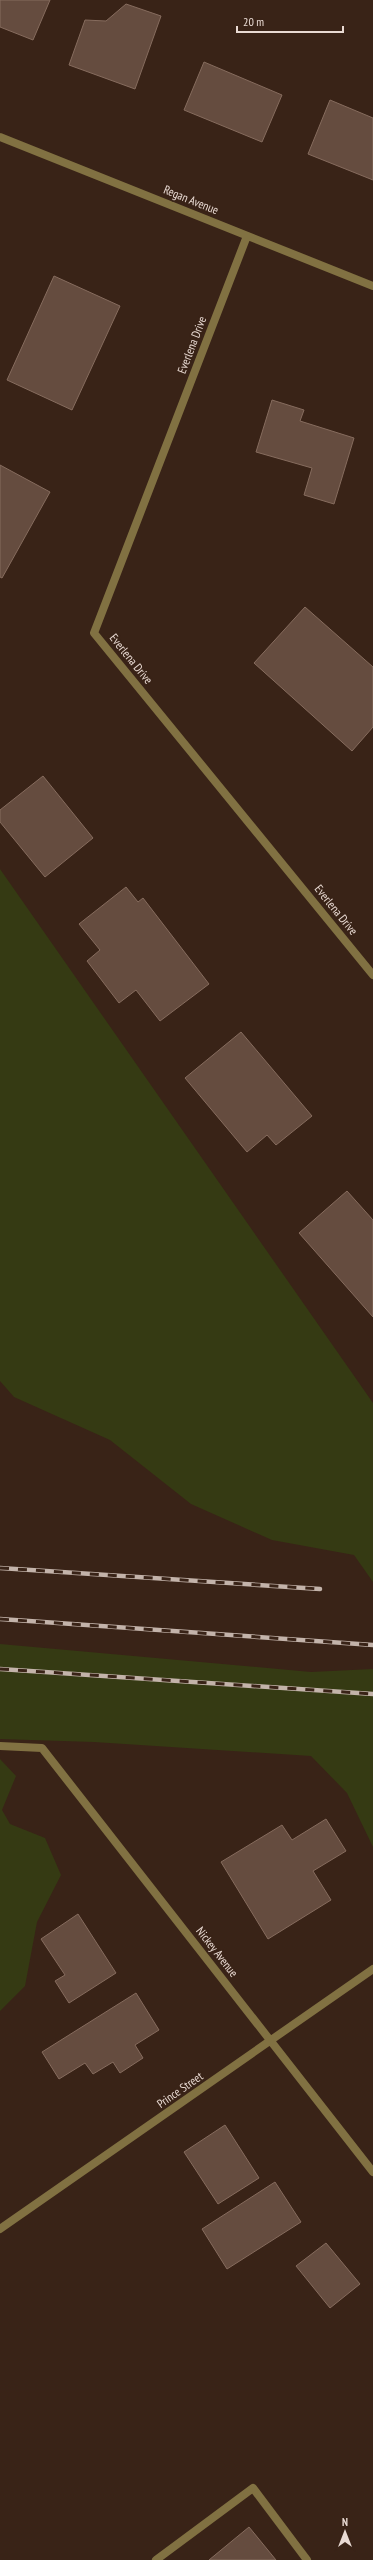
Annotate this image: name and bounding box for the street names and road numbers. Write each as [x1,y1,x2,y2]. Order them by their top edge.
street label: Regan Avenue [161,182,221,217]
street label: Everlena Drive [174,314,209,376]
street label: Everlena Drive [107,631,156,687]
street label: Everlena Drive [312,882,361,938]
street label: Nickey Avenue [193,1924,242,1980]
street label: Prince Street [154,2068,206,2111]

